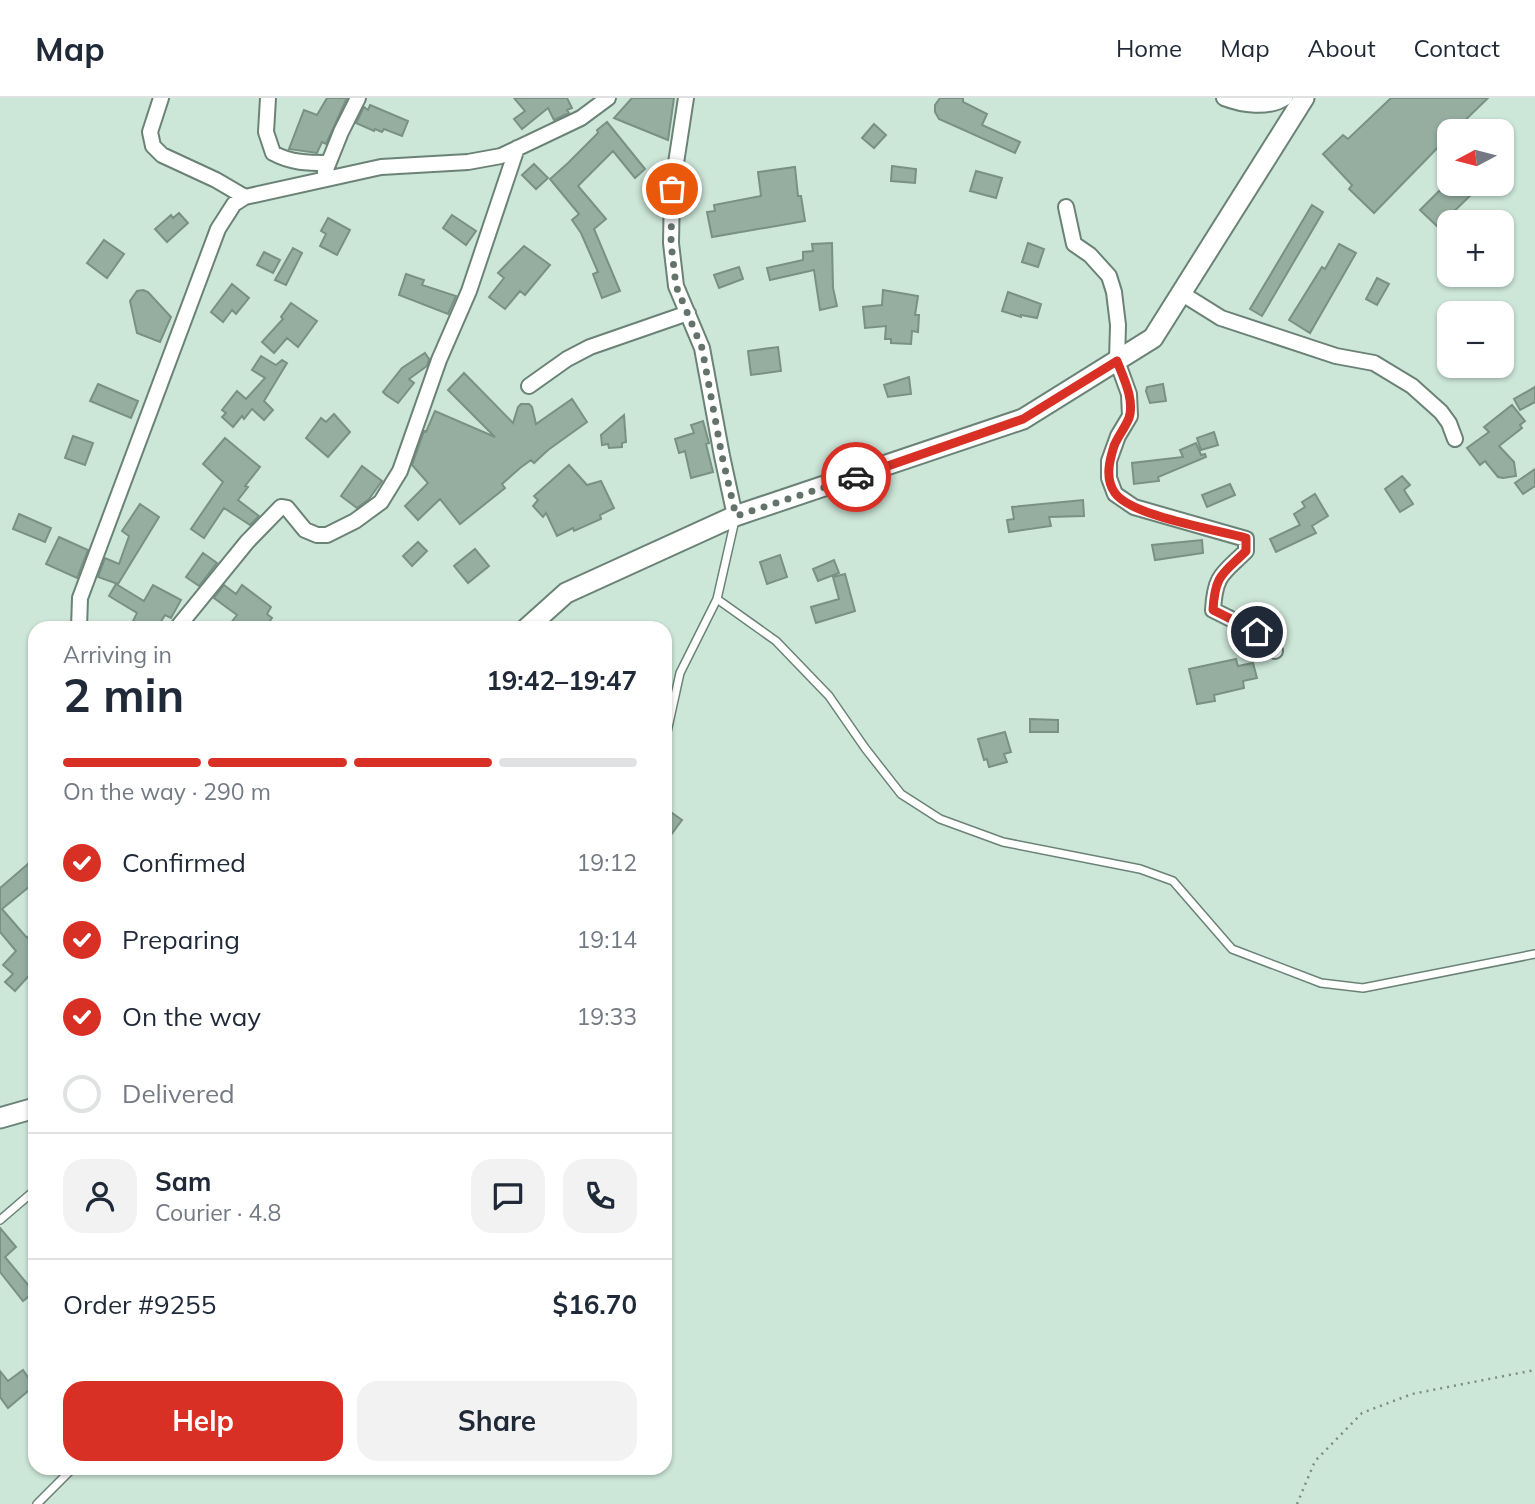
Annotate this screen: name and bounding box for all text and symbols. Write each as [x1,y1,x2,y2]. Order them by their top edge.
text: Map [35,28,105,69]
text: Home [1116,33,1182,63]
text: Map [1220,33,1270,63]
text: About [1308,33,1376,63]
text: Contact [1414,33,1500,63]
north arrow [1437,119,1514,196]
map controls [1437,119,1514,378]
pin [642,159,702,219]
icon: bag [653,170,691,208]
button: + [1437,210,1514,287]
button: − [1437,301,1514,378]
courier [821,442,891,512]
icon: car [837,458,875,496]
pin [1227,602,1287,662]
icon: home [1238,613,1276,651]
text: Arriving in [63,640,172,669]
text: 19:42–19:47 [486,664,637,697]
text: 2 min [63,666,184,724]
text: On the way · 290 m [63,777,271,806]
icon: check [63,844,101,882]
text: Confirmed [122,846,246,879]
text: 19:12 [577,848,637,877]
icon: check [63,921,101,959]
text: Preparing [122,923,240,956]
text: 19:14 [577,925,637,954]
icon: check [63,998,101,1036]
text: On the way [122,1000,261,1033]
text: 19:33 [577,1002,637,1031]
text: Delivered [122,1077,235,1110]
button: person [63,1159,137,1233]
button: chat [471,1159,545,1233]
button: phone [563,1159,637,1233]
text: Sam [155,1165,211,1198]
text: Courier · 4.8 [155,1198,281,1227]
text: Order #9255 [63,1288,216,1321]
text: $16.70 [553,1288,637,1321]
button: Help [63,1381,343,1461]
button: Share [357,1381,637,1461]

